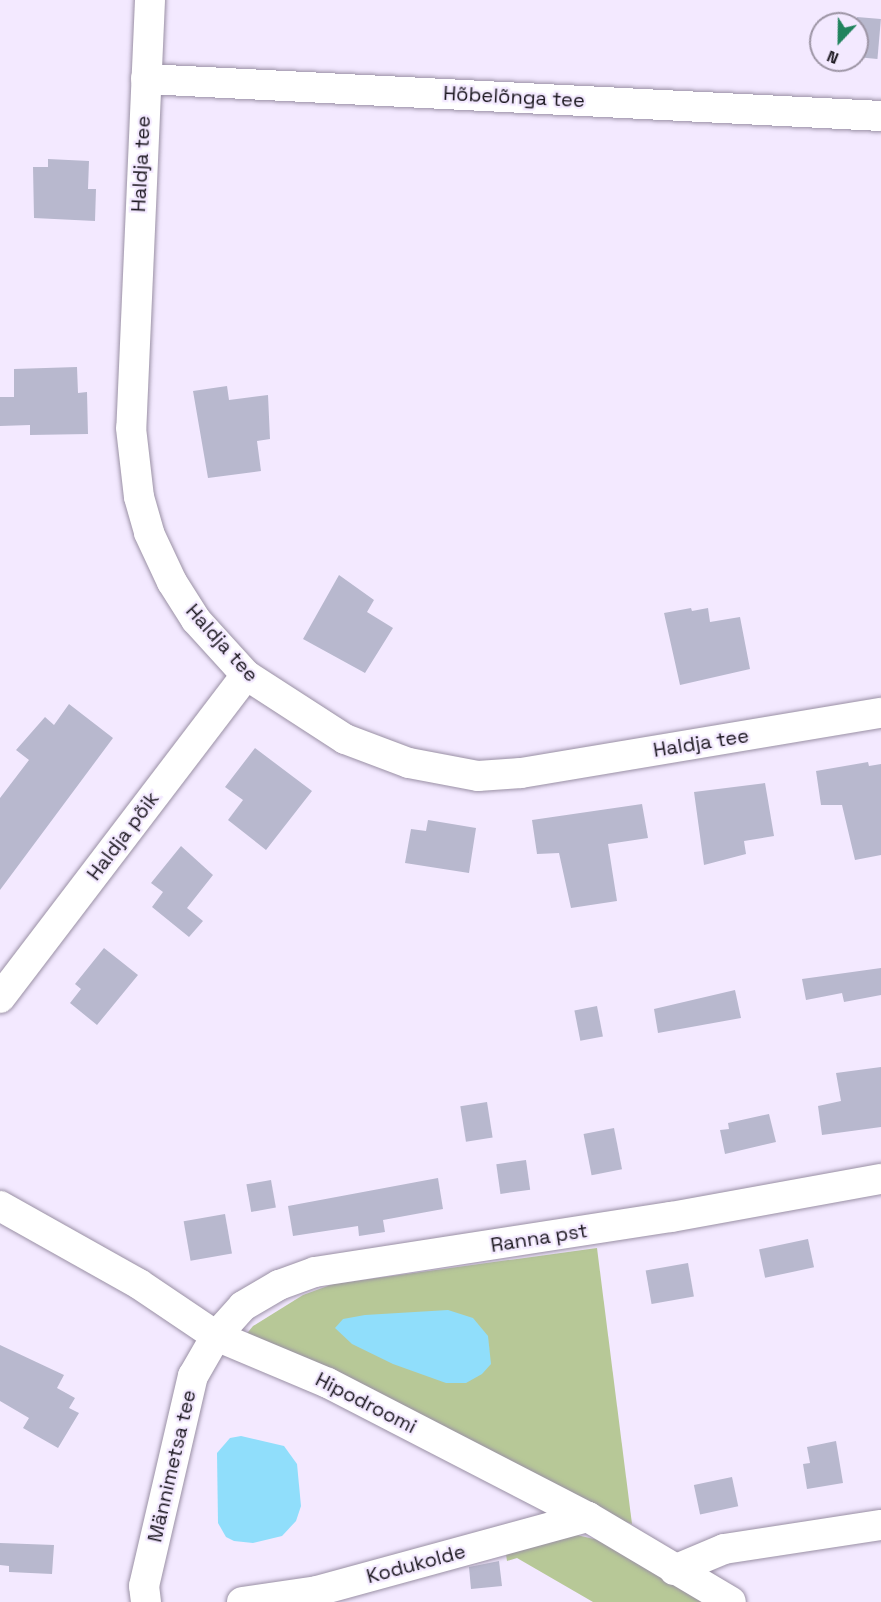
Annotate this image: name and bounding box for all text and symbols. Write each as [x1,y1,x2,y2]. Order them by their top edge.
north arrow [809,12,869,72]
text: N [824,46,842,69]
street label: Hõbelõnga tee [443,81,585,113]
street label: Haldja tee [126,115,156,213]
street label: Haldja tee [181,599,263,687]
street label: Haldja tee [651,724,751,762]
street label: Haldja põik [82,787,164,885]
street label: Ranna pst [489,1219,589,1257]
street label: Hipodroomi [311,1367,421,1439]
street label: Männimetsa tee [143,1387,201,1545]
street label: Kodukolde [364,1539,468,1589]

